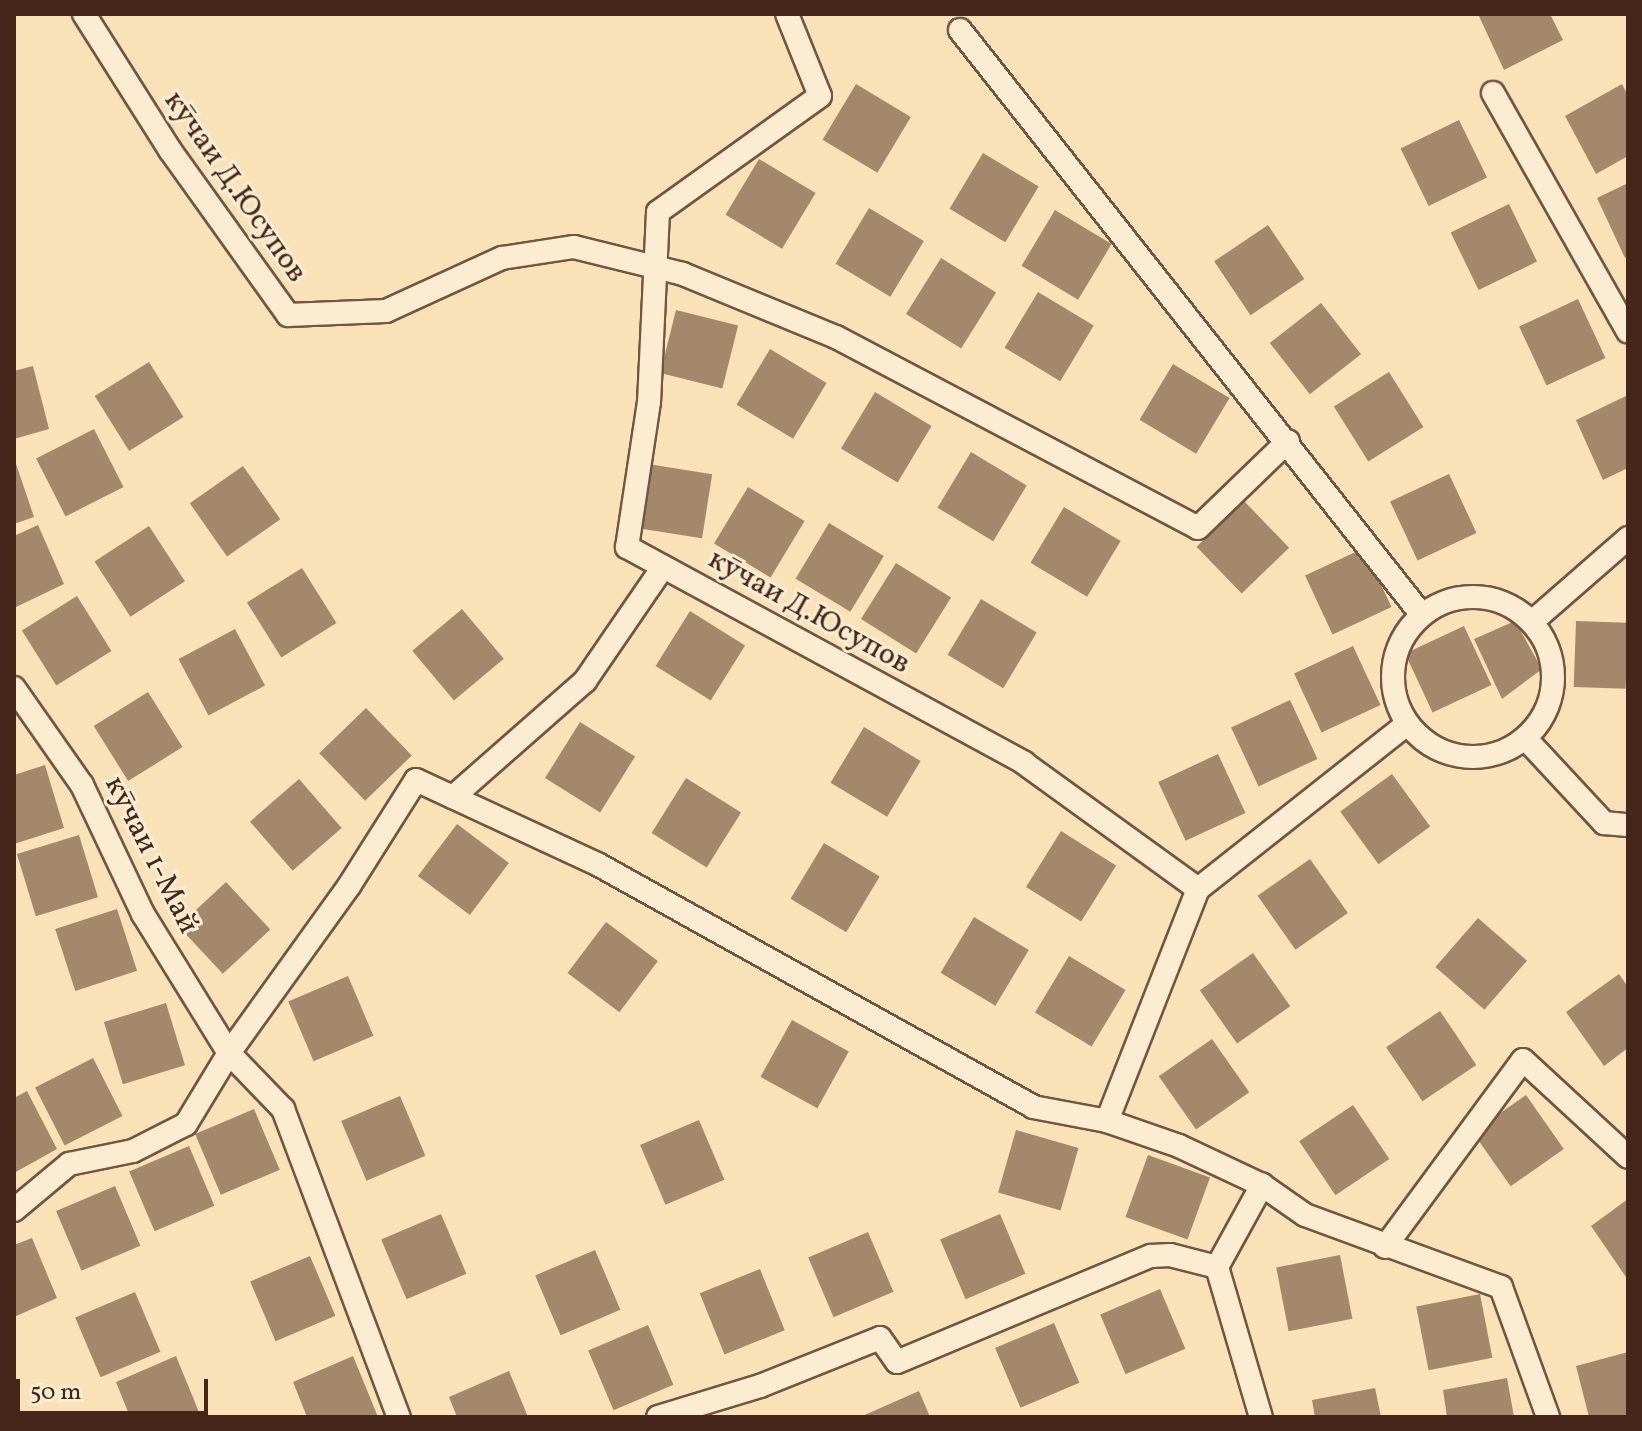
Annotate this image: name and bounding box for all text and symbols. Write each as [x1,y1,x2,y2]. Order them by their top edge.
street label: кӯчаи Д.Юсупов [156,84,314,290]
street label: кӯчаи Д.Юсупов [702,542,916,682]
street label: кӯчаи 1-Май [96,770,206,940]
scale bar [20,1363,212,1413]
text: 50 m [30,1376,82,1410]

